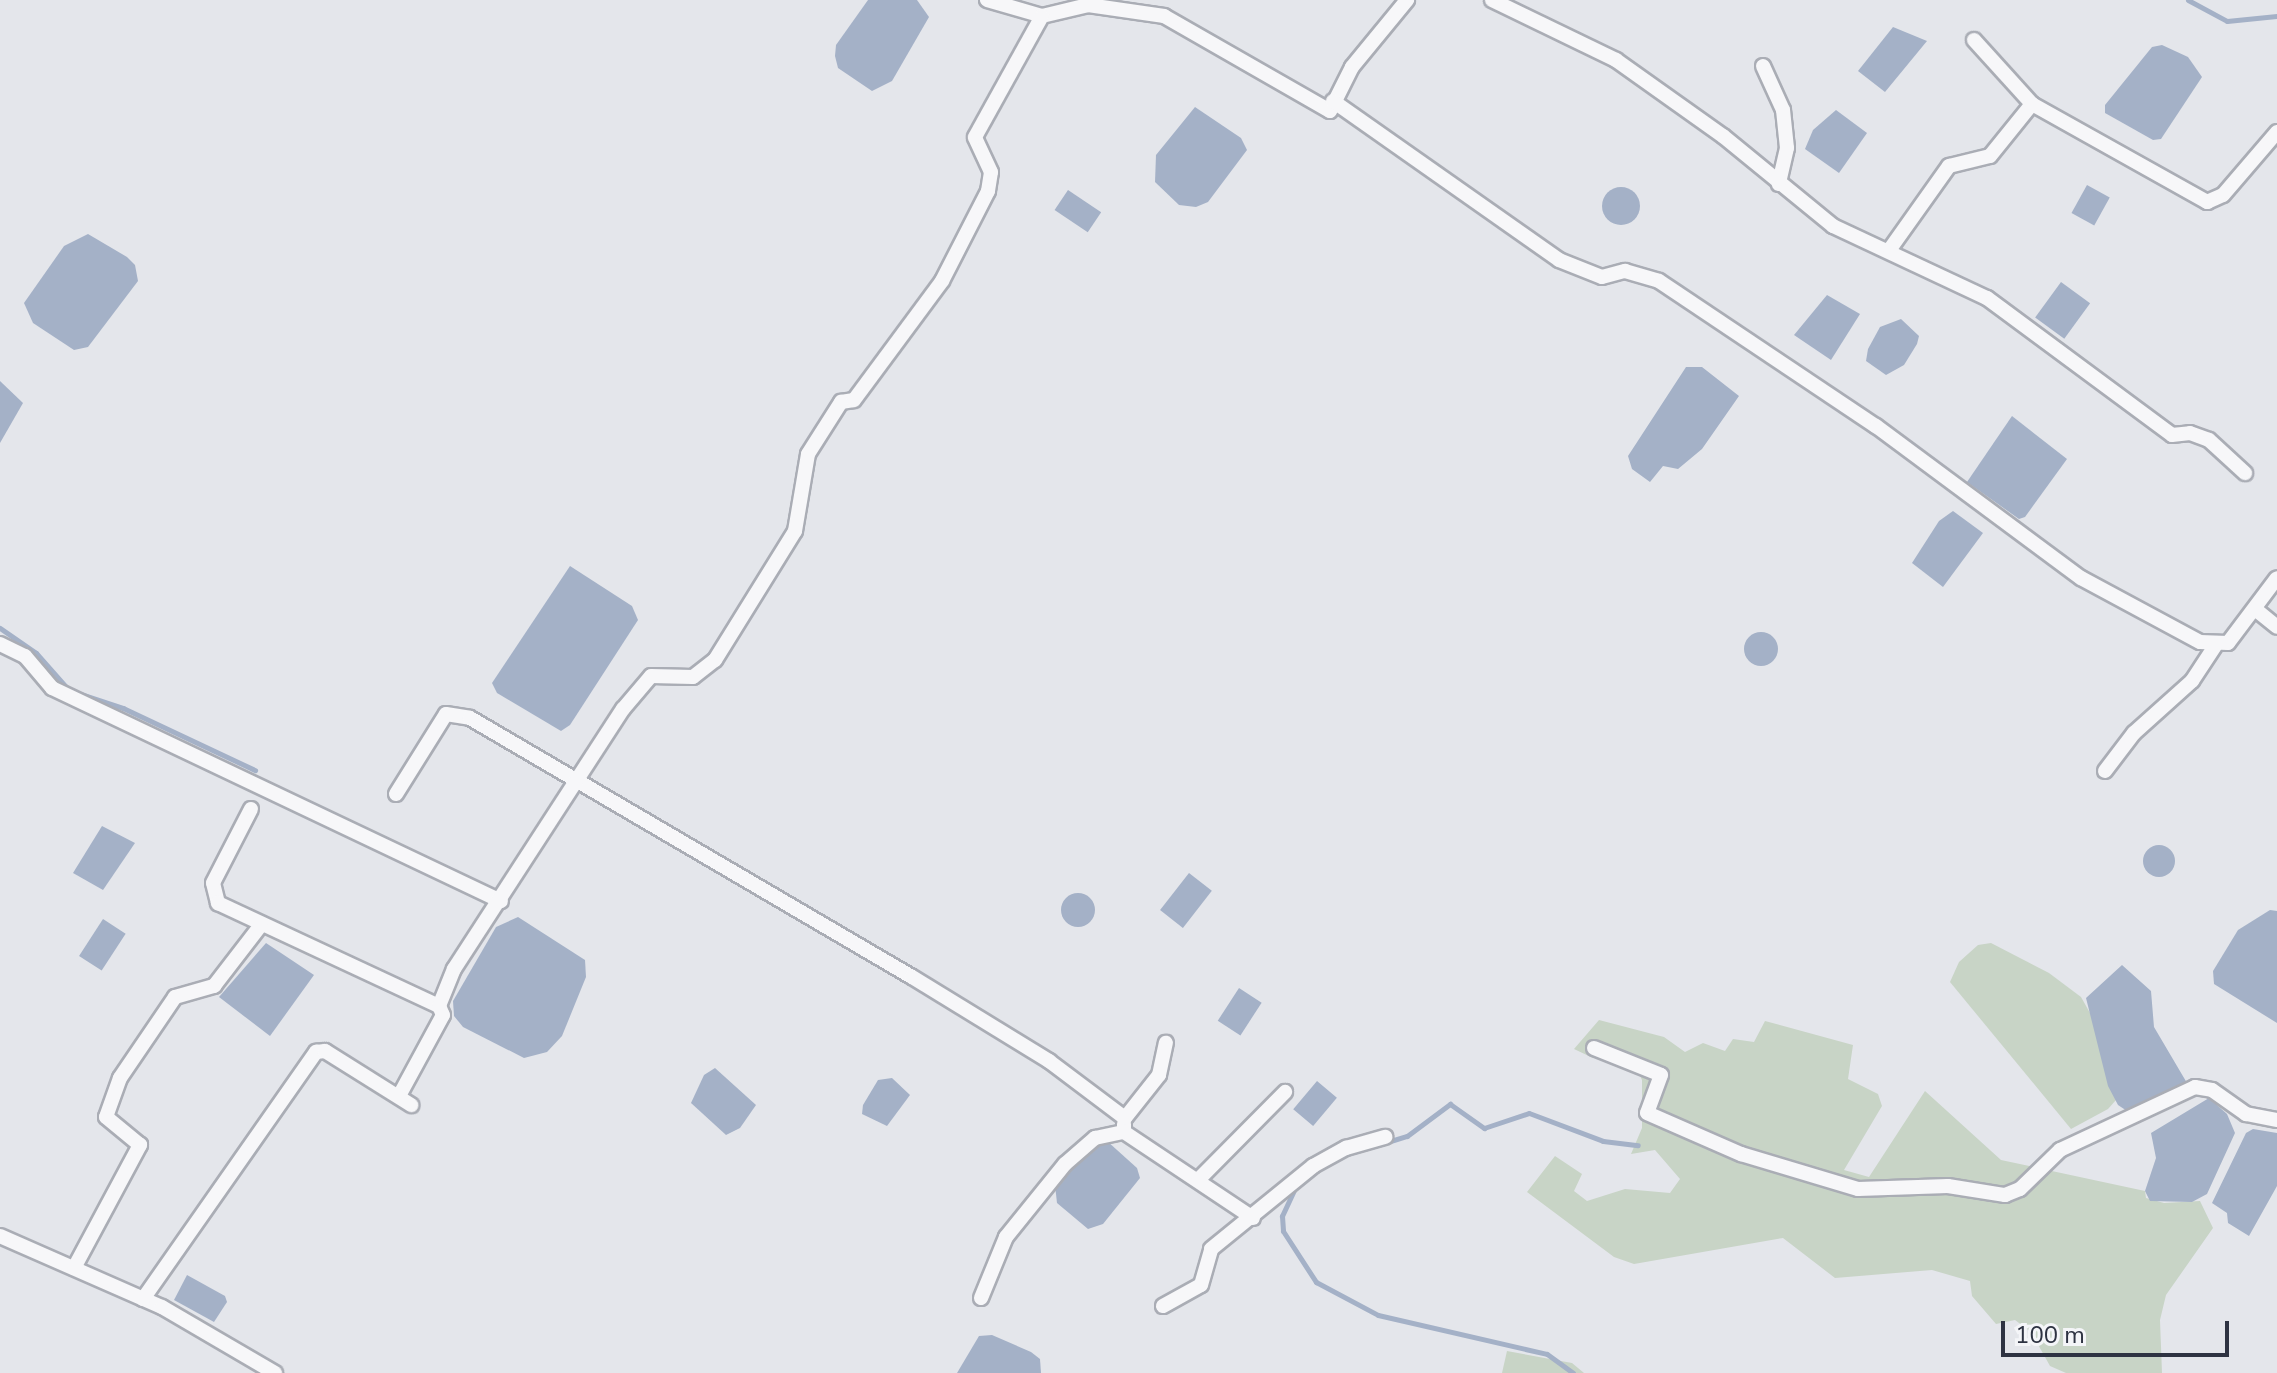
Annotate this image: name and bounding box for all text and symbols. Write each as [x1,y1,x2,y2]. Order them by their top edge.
scale bar [2005,1305,2233,1355]
text: 100 m [2015,1319,2085,1351]

